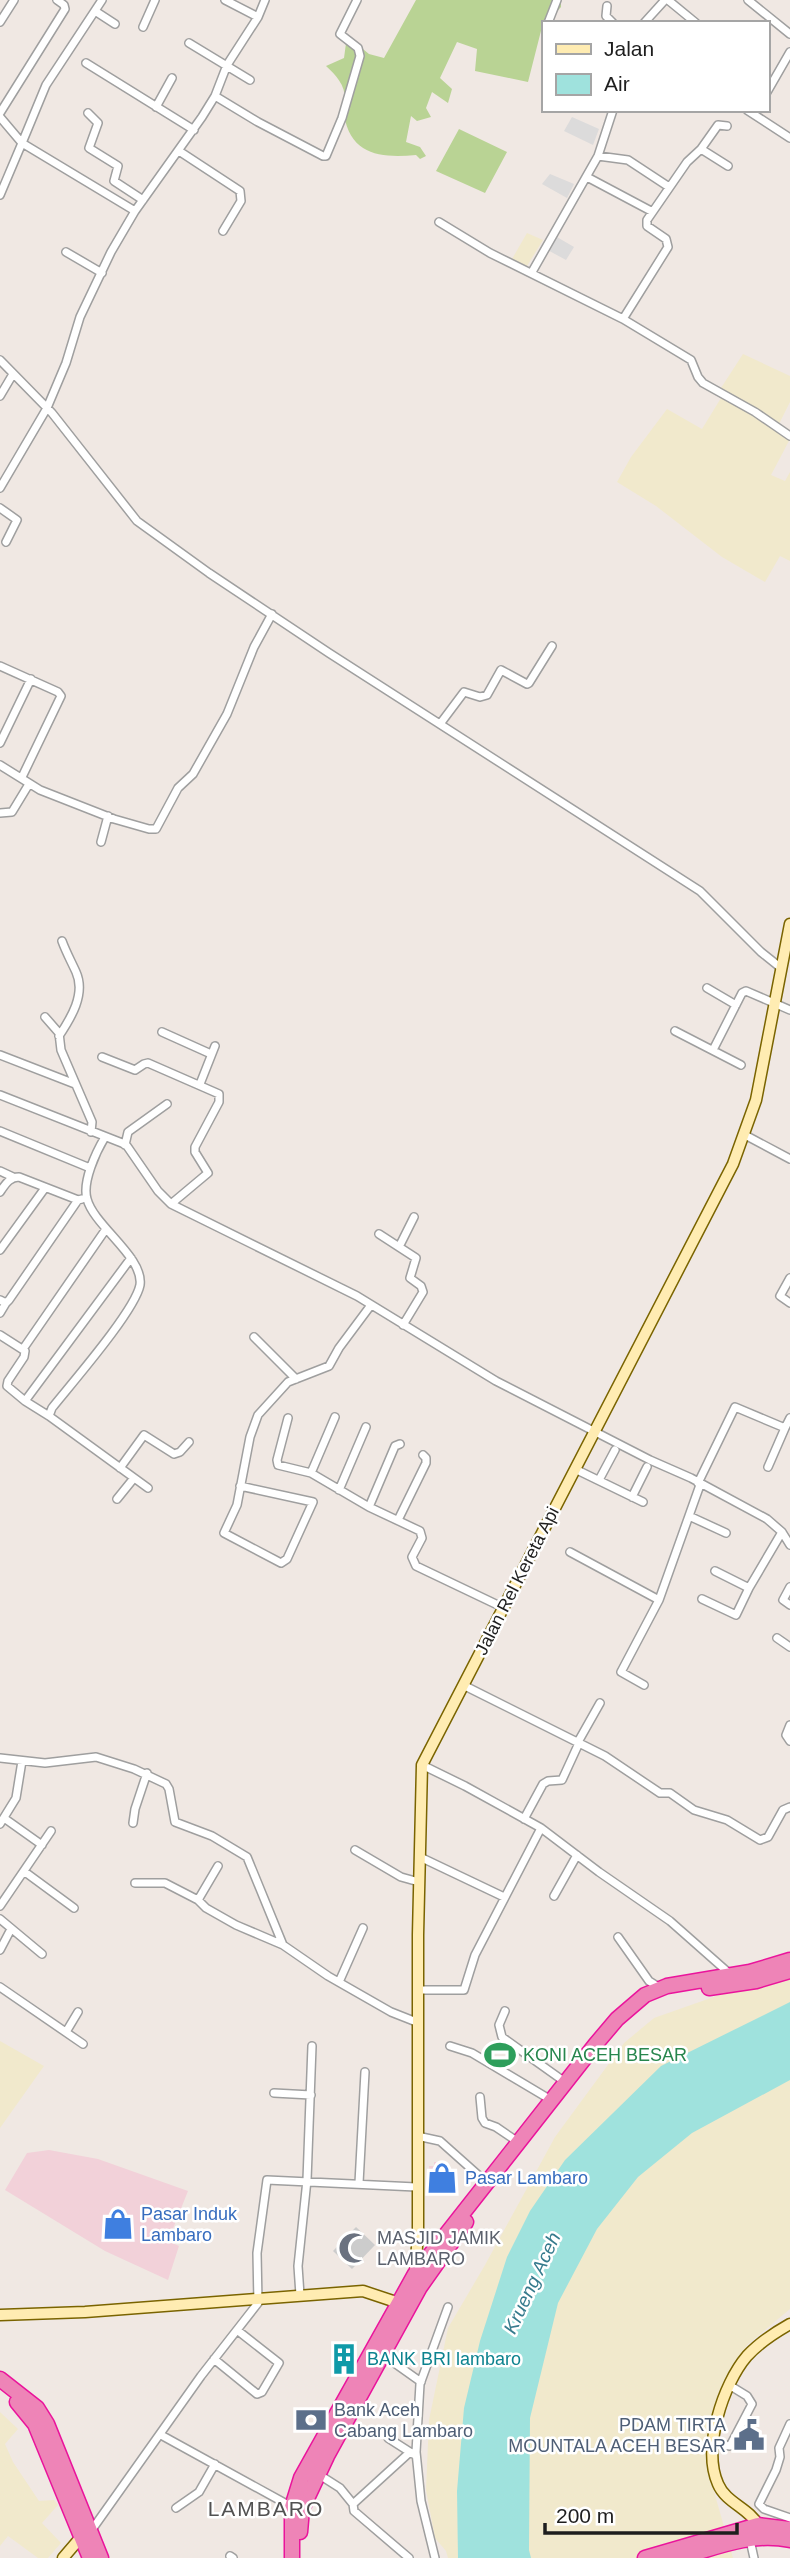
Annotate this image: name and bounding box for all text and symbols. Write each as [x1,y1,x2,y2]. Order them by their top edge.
legend [542,21,769,112]
text: Jalan [604,37,654,60]
text: Air [604,72,630,95]
street label: Jalan Rel Kereta Api [471,1504,563,1658]
sports icon: KONI ACEH BESAR [483,2038,517,2072]
place label: KONI ACEH BESAR [523,2045,687,2065]
shop icon: Pasar Lambaro [425,2161,459,2195]
place label: Pasar Lambaro [465,2168,588,2188]
place label: Pasar Induk Lambaro [141,2204,238,2245]
shop icon: Pasar Induk Lambaro [101,2207,135,2241]
place label: MASJID JAMIK LAMBARO [377,2228,501,2269]
water label: Krueng Aceh [499,2229,565,2337]
mosque icon: MASJID JAMIK LAMBARO [337,2231,371,2265]
building icon: BANK BRI lambaro [327,2342,361,2376]
place label: BANK BRI lambaro [367,2349,521,2369]
place label: Bank Aceh Cabang Lambaro [334,2400,473,2441]
bank icon: Bank Aceh Cabang Lambaro [294,2403,328,2437]
place label: PDAM TIRTA MOUNTALA ACEH BESAR [508,2415,726,2456]
public building icon: PDAM TIRTA MOUNTALA ACEH BESAR [732,2418,766,2452]
scale bar [545,2492,738,2536]
district label: LAMBARO [208,2497,324,2520]
text: 200 m [556,2504,614,2527]

